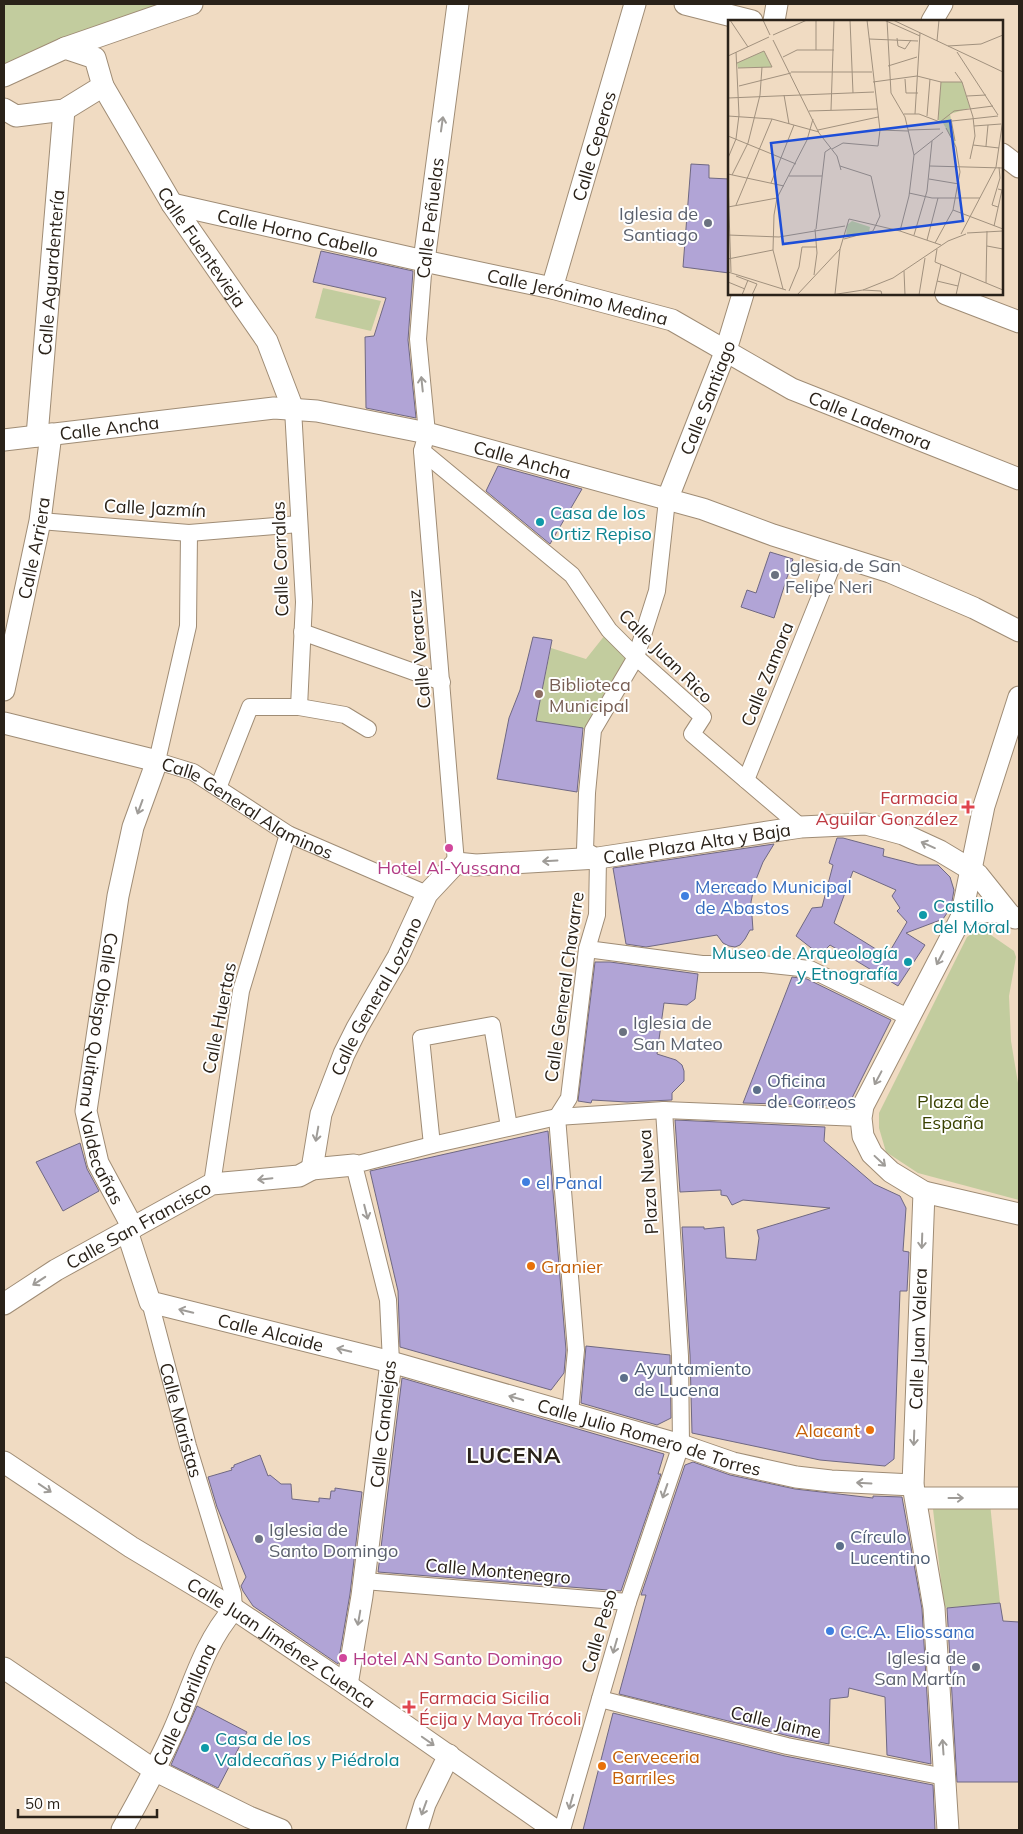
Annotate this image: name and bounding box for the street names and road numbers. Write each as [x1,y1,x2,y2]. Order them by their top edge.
street label: Calle Ceperos [567,88,621,204]
street label: Calle Peñuelas [411,156,449,280]
street label: Calle Fuentevieja [153,182,252,312]
street label: Calle Aguardentería [32,189,69,356]
street label: Calle Horno Cabello [215,203,381,262]
street label: Calle Jerónimo Medina [485,263,671,330]
street label: Calle Santiago [674,338,740,458]
street label: Calle Lademora [805,385,935,455]
street label: Calle Ancha [58,410,160,445]
street label: Calle Ancha [471,435,574,484]
street label: Calle Jazmín [103,494,207,522]
street label: Calle Arriera [12,496,54,601]
street label: Calle Corralas [266,501,294,617]
street label: Calle Veracruz [402,588,436,710]
street label: Calle Juan Rico [614,604,718,708]
street label: Calle Zamora [736,618,798,730]
street label: Calle General Alaminos [159,752,337,864]
street label: Calle Plaza Alta y Baja [601,817,792,869]
street label: Calle General Chavarre [539,890,589,1084]
street label: Calle General Lozano [325,913,426,1079]
street label: Calle Obispo Quitana Valdecañas [74,931,130,1208]
street label: Calle Huertas [197,960,241,1076]
street label: Plaza Nueva [633,1129,663,1235]
street label: Calle San Francisco [62,1175,215,1274]
street label: Calle Juan Valera [904,1268,932,1410]
street label: Calle Alcaide [215,1308,326,1356]
street label: Calle Canalejas [365,1359,401,1489]
street label: Calle Maristas [155,1360,208,1480]
street label: Calle Julio Romero de Torres [535,1393,763,1480]
street label: Calle Montenegro [424,1553,572,1589]
street label: Calle Juan Jiménez Cuenca [183,1572,380,1713]
street label: Calle Peso [576,1586,622,1676]
street label: Calle Cabrillana [147,1639,220,1770]
street label: Calle Jaime [728,1700,824,1744]

